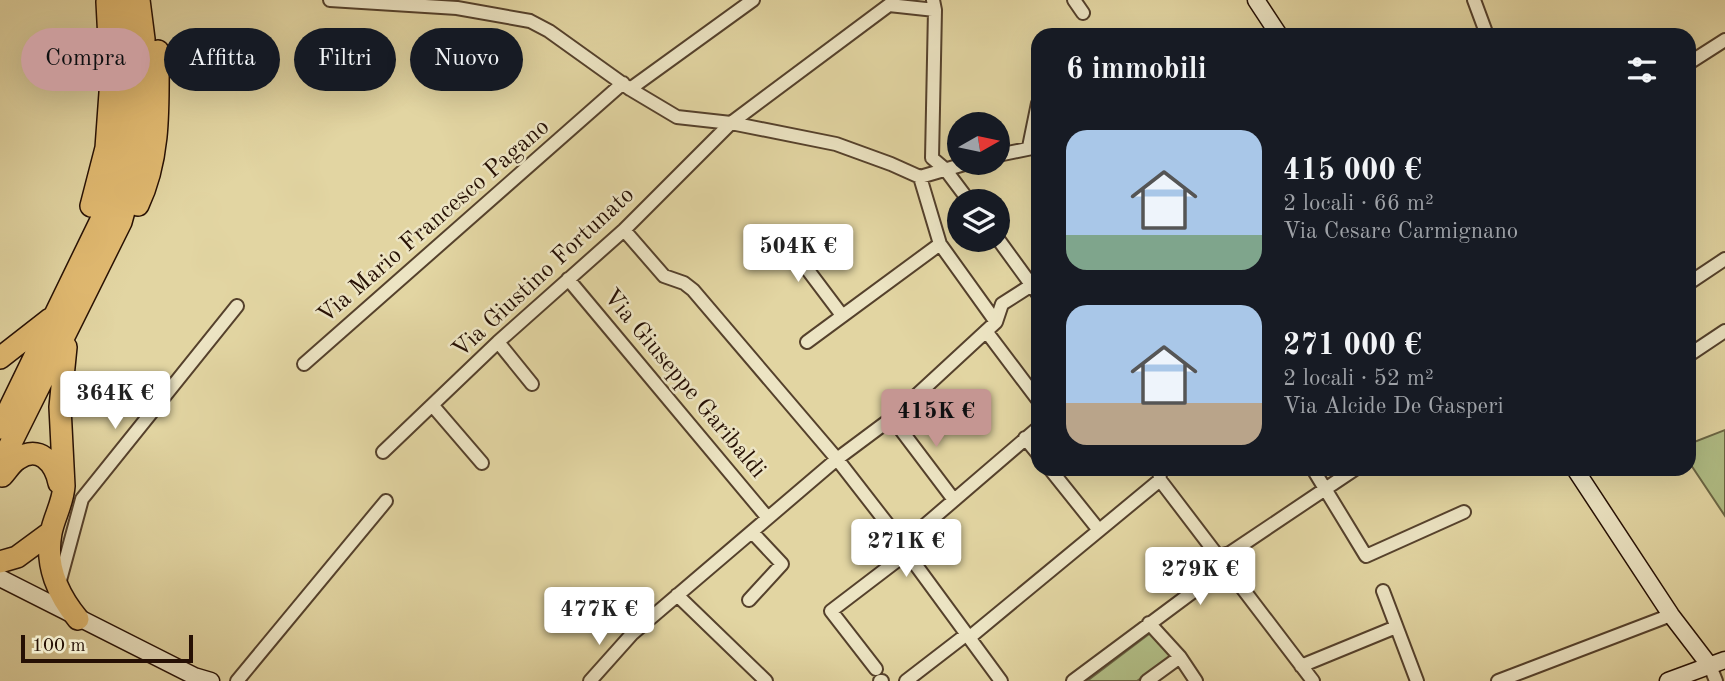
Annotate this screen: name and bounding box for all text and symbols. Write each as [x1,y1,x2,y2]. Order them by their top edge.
chip: Compra [21,28,150,91]
chip: Affitta [164,28,280,91]
chip: Filtri [294,28,396,91]
chip: Nuovo [410,28,523,91]
icon: filters [1623,51,1661,89]
text: 6 immobili [1066,55,1207,85]
north arrow [947,112,1010,175]
map controls [947,112,1010,252]
street label: Via Mario Francesco Pagano [314,115,554,329]
text: 415 000 € [1283,156,1422,186]
icon: home [1122,158,1206,242]
street label: Via Giustino Fortunato [449,183,639,363]
button: layers [947,189,1010,252]
text: 2 locali · 66 m² [1283,192,1434,215]
text: Via Cesare Carmignano [1283,220,1518,243]
pin: 504K € [741,224,855,284]
text: 504K € [759,235,837,258]
street label: Via Giuseppe Garibaldi [598,285,770,483]
text: 271 000 € [1283,331,1422,361]
icon: home [1122,333,1206,417]
text: 2 locali · 52 m² [1283,367,1434,390]
pin: 364K € [58,372,172,431]
text: 364K € [76,382,154,405]
pin: 415K € [879,390,993,449]
text: Via Alcide De Gasperi [1283,395,1504,418]
text: 415K € [897,400,975,423]
pin: 271K € [849,520,963,579]
text: 271K € [867,530,945,553]
pin: 279K € [1143,548,1257,607]
text: 279K € [1161,558,1239,581]
pin: 477K € [542,588,656,647]
text: 477K € [560,598,638,621]
scale bar [21,632,192,664]
text: 100 m [32,637,85,656]

